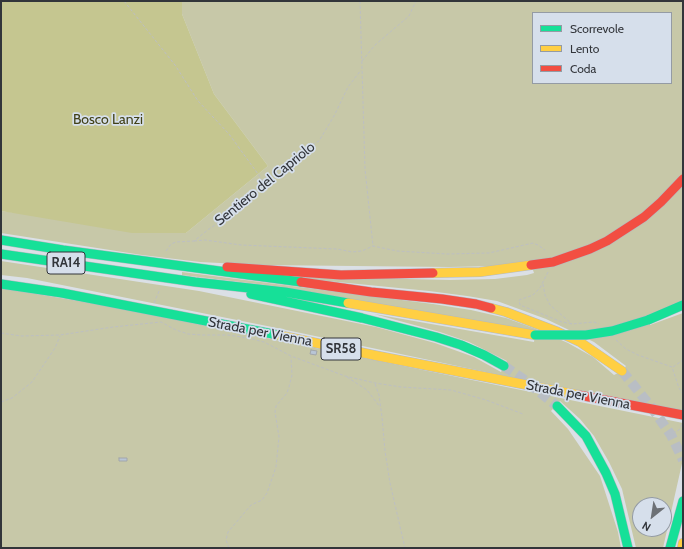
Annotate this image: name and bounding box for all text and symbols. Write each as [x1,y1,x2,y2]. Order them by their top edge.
legend [532,12,672,84]
text: Scorrevole [570,21,624,36]
text: Lento [570,41,599,56]
text: Coda [570,61,596,76]
park label: Bosco Lanzi [73,112,143,128]
street label: Sentiero del Capriolo [212,139,318,229]
road number: RA14 [47,252,85,274]
street label: Strada per Vienna [207,314,313,350]
road number: SR58 [321,338,361,360]
street label: Strada per Vienna [525,377,631,413]
north arrow [632,497,672,537]
text: N [640,519,653,535]

